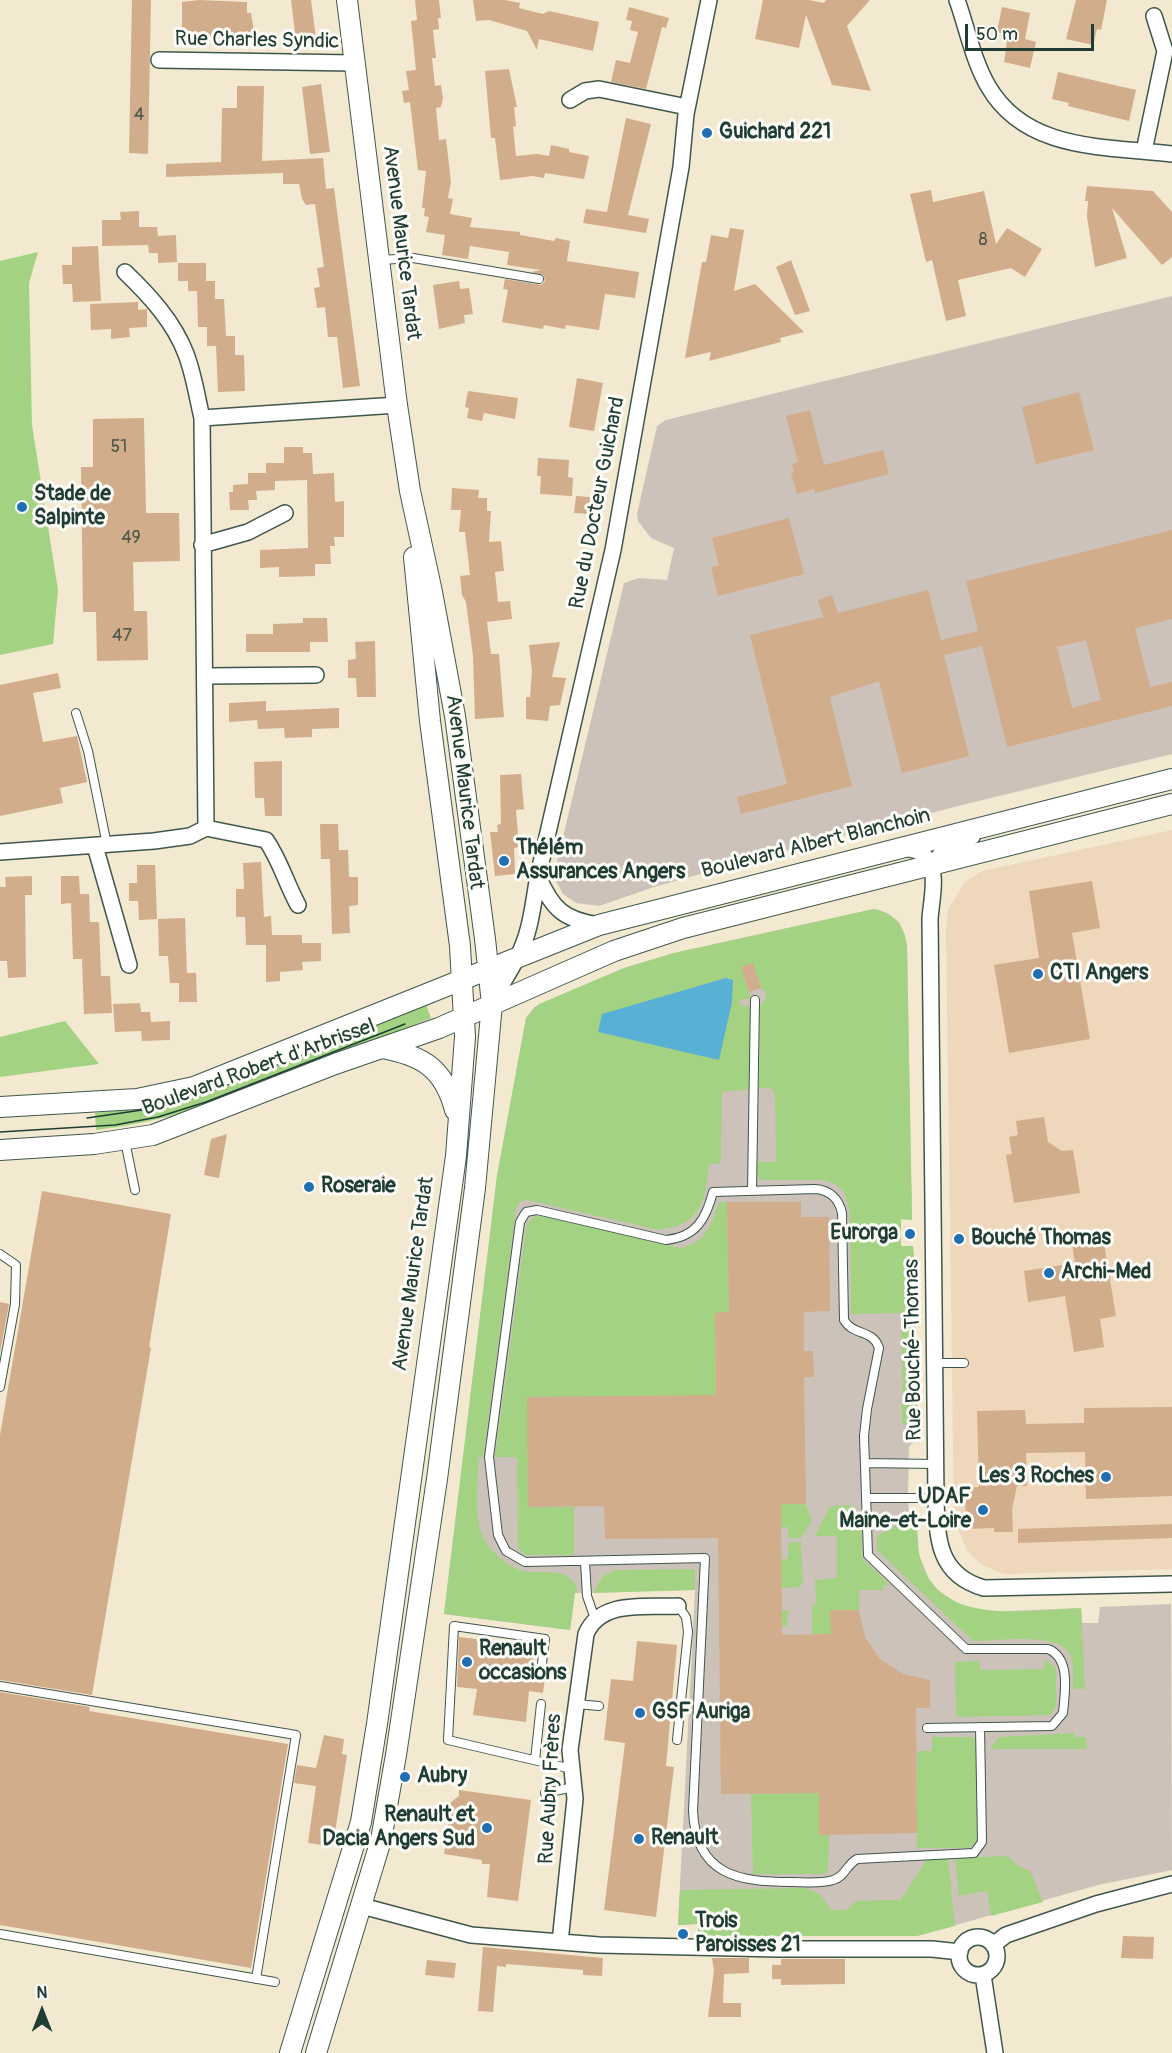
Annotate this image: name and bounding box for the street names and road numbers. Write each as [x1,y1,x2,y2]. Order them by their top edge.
street label: Rue Charles Syndic [174,27,340,55]
street label: Avenue Maurice Tardat [377,144,425,342]
street label: Rue du Docteur Guichard [565,395,631,611]
street label: Avenue Maurice Tardat [440,693,488,891]
street label: Boulevard Albert Blanchoin [699,803,933,885]
street label: Boulevard Robert d'Arbrissel [139,1014,379,1122]
street label: Avenue Maurice Tardat [388,1175,440,1373]
street label: Rue Bouché-Thomas [900,1259,928,1441]
street label: Rue Aubry Frères [534,1713,568,1865]

